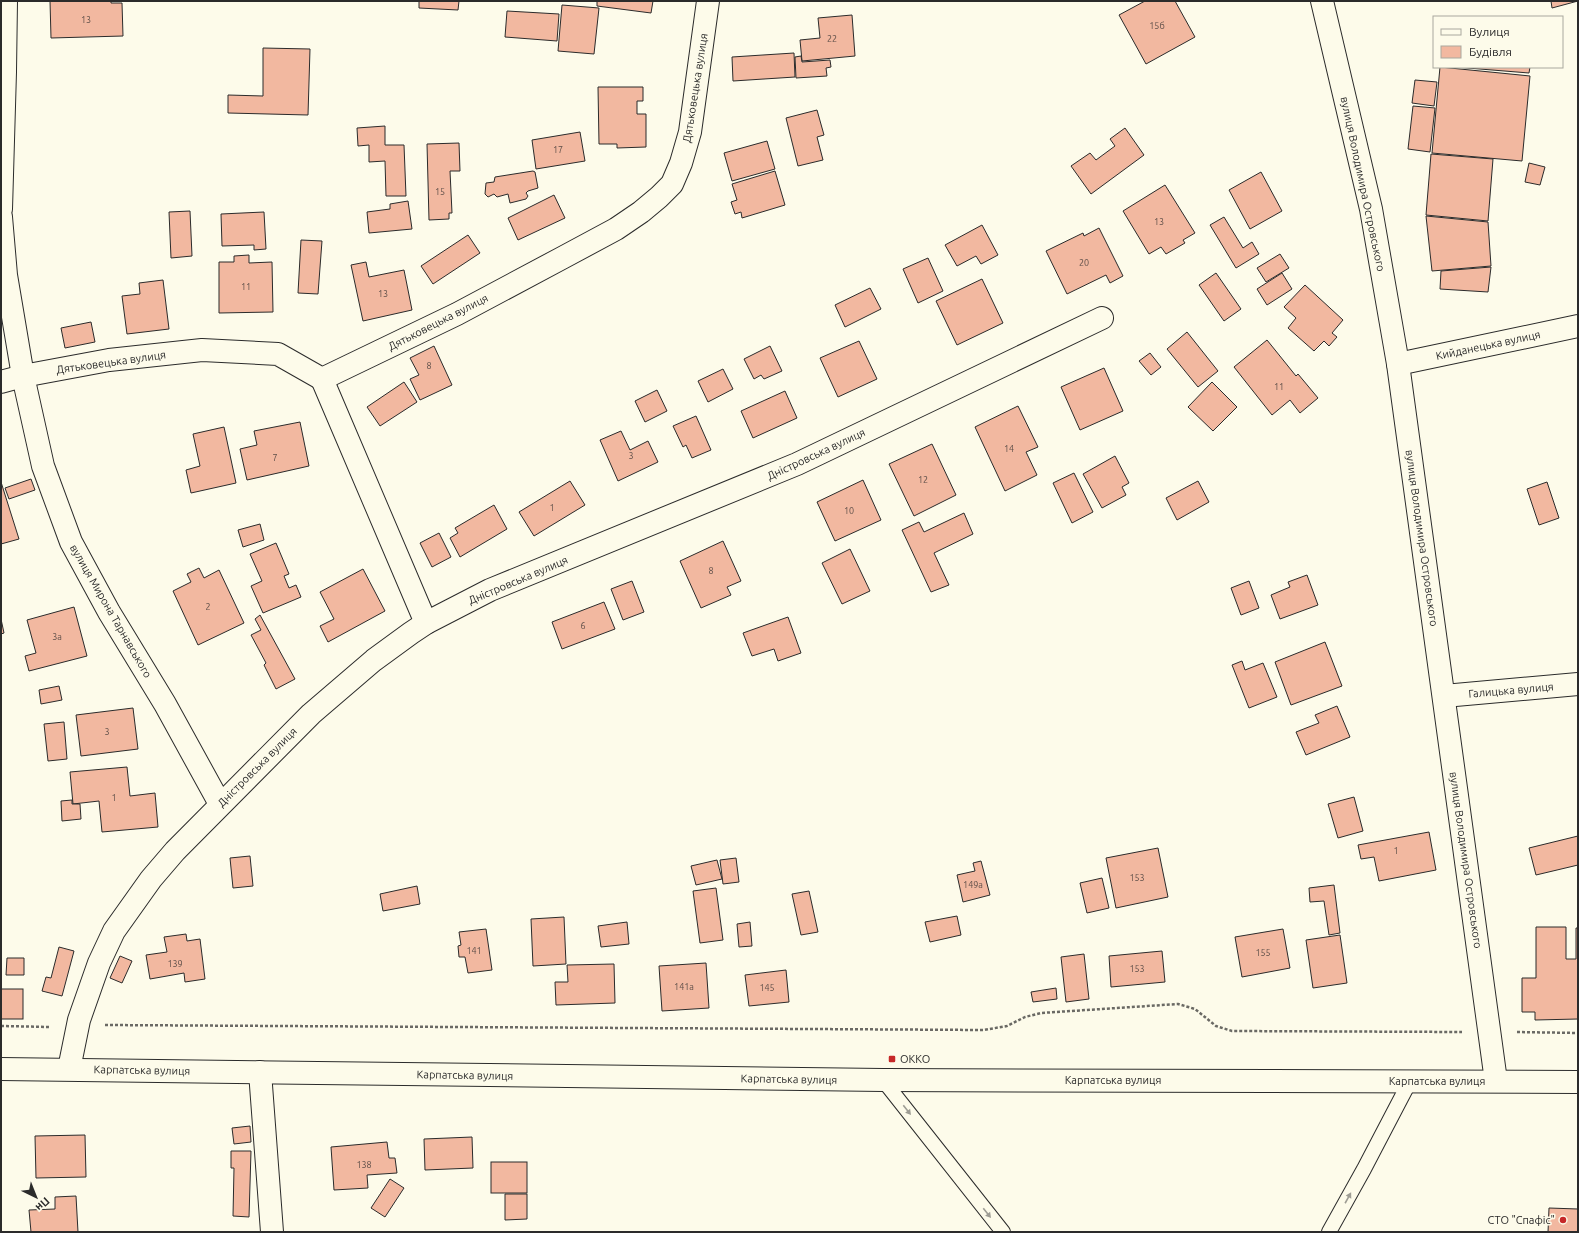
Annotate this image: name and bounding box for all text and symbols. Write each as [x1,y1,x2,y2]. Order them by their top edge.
house number: 13 [81,15,91,25]
legend [1433,16,1563,68]
house number: 15б [1149,21,1165,31]
text: Вулиця [1469,25,1510,38]
street label: Дятьковецька вулиця [680,32,710,144]
house number: 22 [827,34,837,44]
text: Будівля [1469,45,1512,58]
street label: вулиця Володимира Островського [1339,95,1387,273]
house number: 17 [553,145,563,155]
house number: 15 [435,187,445,197]
house number: 13 [1154,217,1164,227]
house number: 20 [1079,258,1089,268]
house number: 11 [241,282,251,292]
house number: 13 [378,289,388,299]
street label: Дятьковецька вулиця [386,292,490,352]
street label: Кийданецька вулиця [1435,328,1541,362]
street label: Дятьковецька вулиця [55,348,167,376]
house number: 8 [426,361,432,371]
house number: 11 [1274,382,1284,392]
street label: Дністровська вулиця [765,426,867,482]
house number: 14 [1004,444,1014,454]
street label: вулиця Володимира Островського [1404,449,1440,627]
house number: 3 [628,451,634,461]
house number: 7 [272,453,278,463]
house number: 12 [918,475,928,485]
house number: 1 [549,503,555,513]
house number: 10 [844,506,854,516]
street label: вулиця Мирона Тарнавського [68,542,154,680]
street label: Дністровська вулиця [466,554,570,606]
house number: 8 [708,566,714,576]
house number: 2 [205,602,211,612]
house number: 6 [580,621,586,631]
house number: 3а [52,632,62,642]
street label: Галицька вулиця [1468,680,1554,700]
street label: Дністровська вулиця [215,725,299,809]
house number: 3 [104,727,110,737]
street label: вулиця Володимира Островського [1448,771,1484,949]
house number: 1 [111,793,117,803]
house number: 1 [1393,846,1399,856]
house number: 153 [1129,873,1145,883]
house number: 149а [963,880,983,890]
house number: 141 [466,946,482,956]
house number: 155 [1255,948,1271,958]
house number: 139 [167,959,183,969]
house number: 153 [1129,964,1145,974]
house number: 141а [674,982,694,992]
house number: 145 [759,983,775,993]
place label: ОККО [900,1053,930,1065]
marker: ОККО [887,1054,897,1064]
street label: Карпатська вулиця [94,1063,190,1077]
street label: Карпатська вулиця [417,1068,513,1082]
street label: Карпатська вулиця [741,1072,837,1086]
street label: Карпатська вулиця [1065,1074,1161,1086]
street label: Карпатська вулиця [1389,1075,1485,1087]
one-way arrow [903,1105,912,1116]
house number: 138 [356,1160,372,1170]
north arrow [16,1177,56,1217]
one-way arrow [1344,1192,1351,1204]
text: Пн [33,1195,52,1214]
one-way arrow [983,1207,992,1218]
place label: СТО "Спафіс" [1488,1214,1555,1226]
marker: СТО "Спафіс" [1558,1215,1568,1225]

